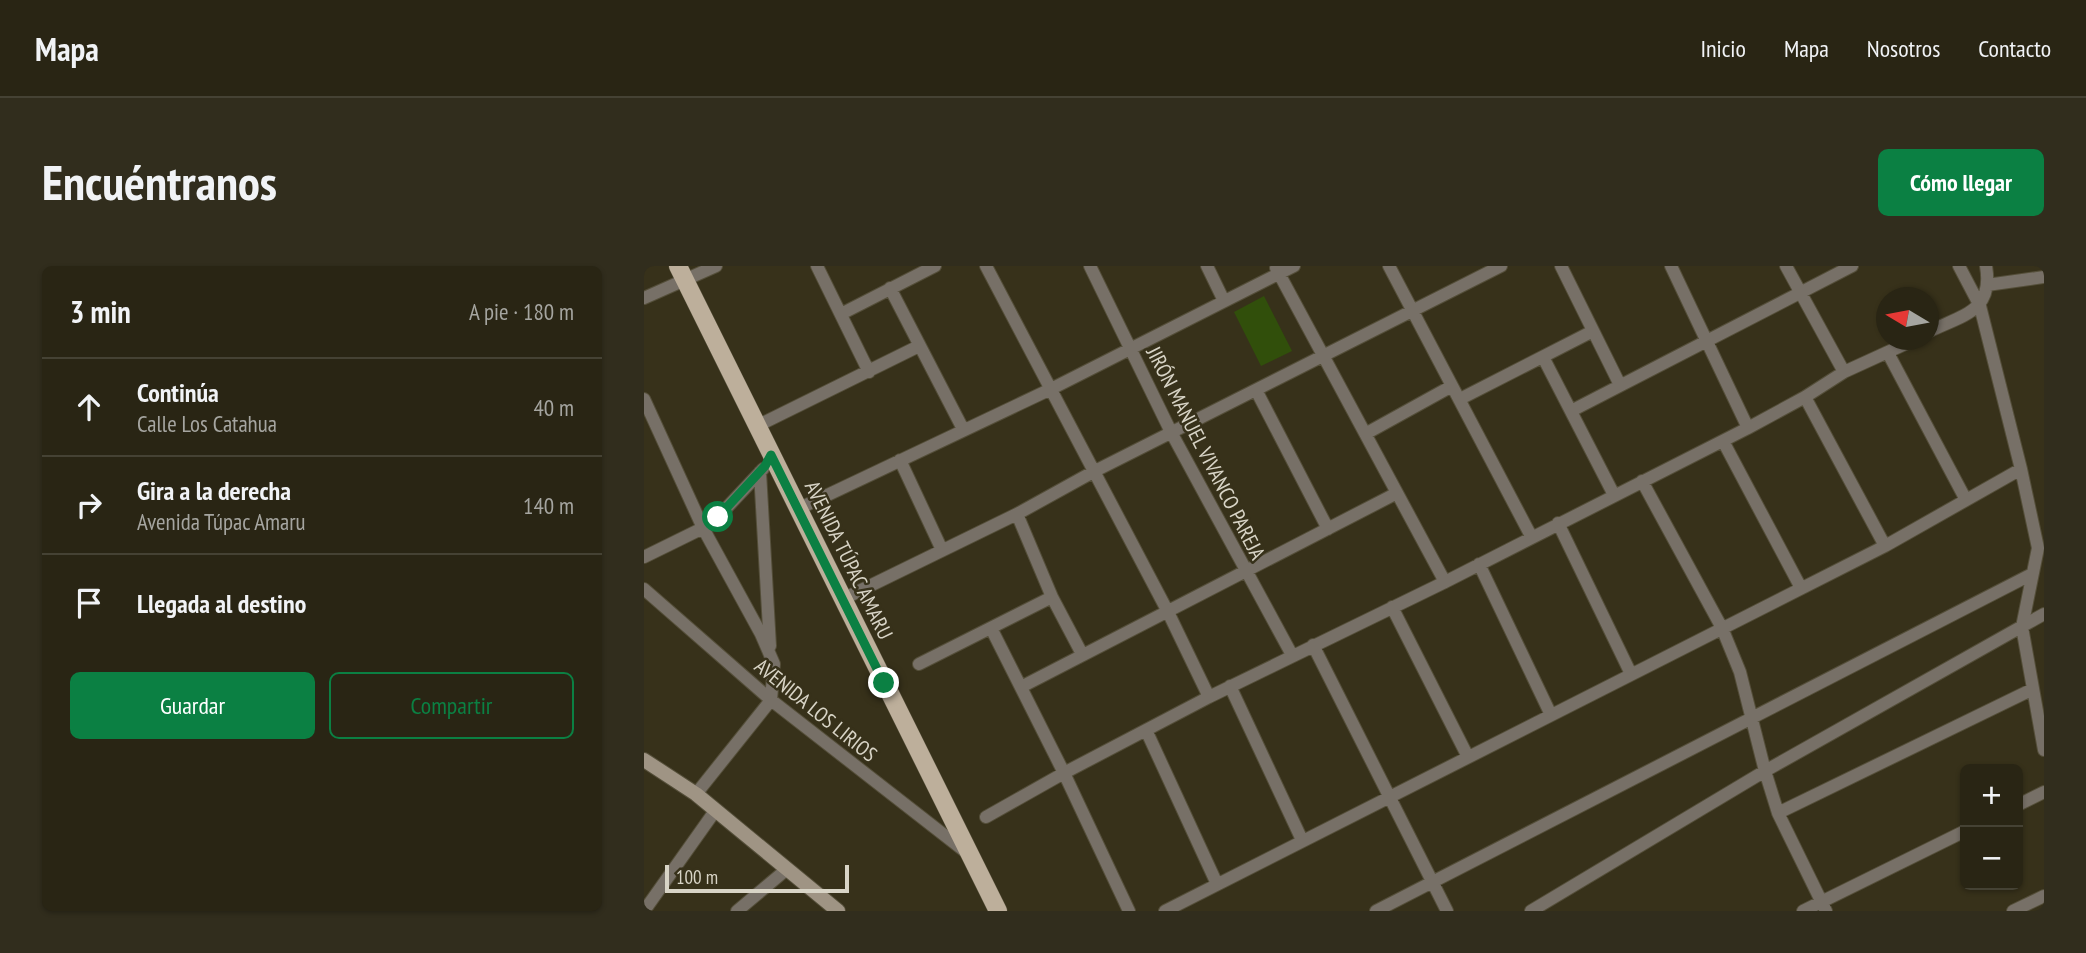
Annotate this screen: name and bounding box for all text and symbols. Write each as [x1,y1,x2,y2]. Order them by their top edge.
text: Mapa [35,27,99,70]
text: Inicio [1700,33,1746,64]
text: Mapa [1784,33,1829,64]
text: Nosotros [1867,33,1940,64]
text: Contacto [1978,33,2051,64]
button: Cómo llegar [1878,149,2044,216]
text: Encuéntranos [42,150,277,214]
north arrow [1876,287,1939,350]
text: 3 min [70,292,131,331]
text: A pie · 180 m [469,297,574,326]
street label: JIRÓN MANUEL VIVANCO PAREJA [1140,341,1272,564]
text: Continúa [137,376,219,409]
icon: ahead [70,388,108,426]
text: 40 m [533,393,574,422]
text: Calle Los Catahua [137,409,277,438]
text: Gira a la derecha [137,474,291,507]
street label: AVENIDA TÚPAC AMARU [799,476,899,644]
icon: right [70,486,108,524]
text: 140 m [523,491,574,520]
route start [702,501,733,532]
text: Avenida Túpac Amaru [137,507,306,536]
icon: arrive [70,584,108,622]
text: Llegada al destino [137,587,306,620]
street label: AVENIDA LOS LIRIOS [749,652,883,768]
route end [868,667,899,698]
button: Guardar [70,672,315,739]
button: Compartir [329,672,574,739]
map controls [1960,764,2023,890]
button: + [1960,764,2023,827]
button: − [1960,827,2023,890]
scale bar [665,862,849,894]
text: 100 m [676,865,718,889]

